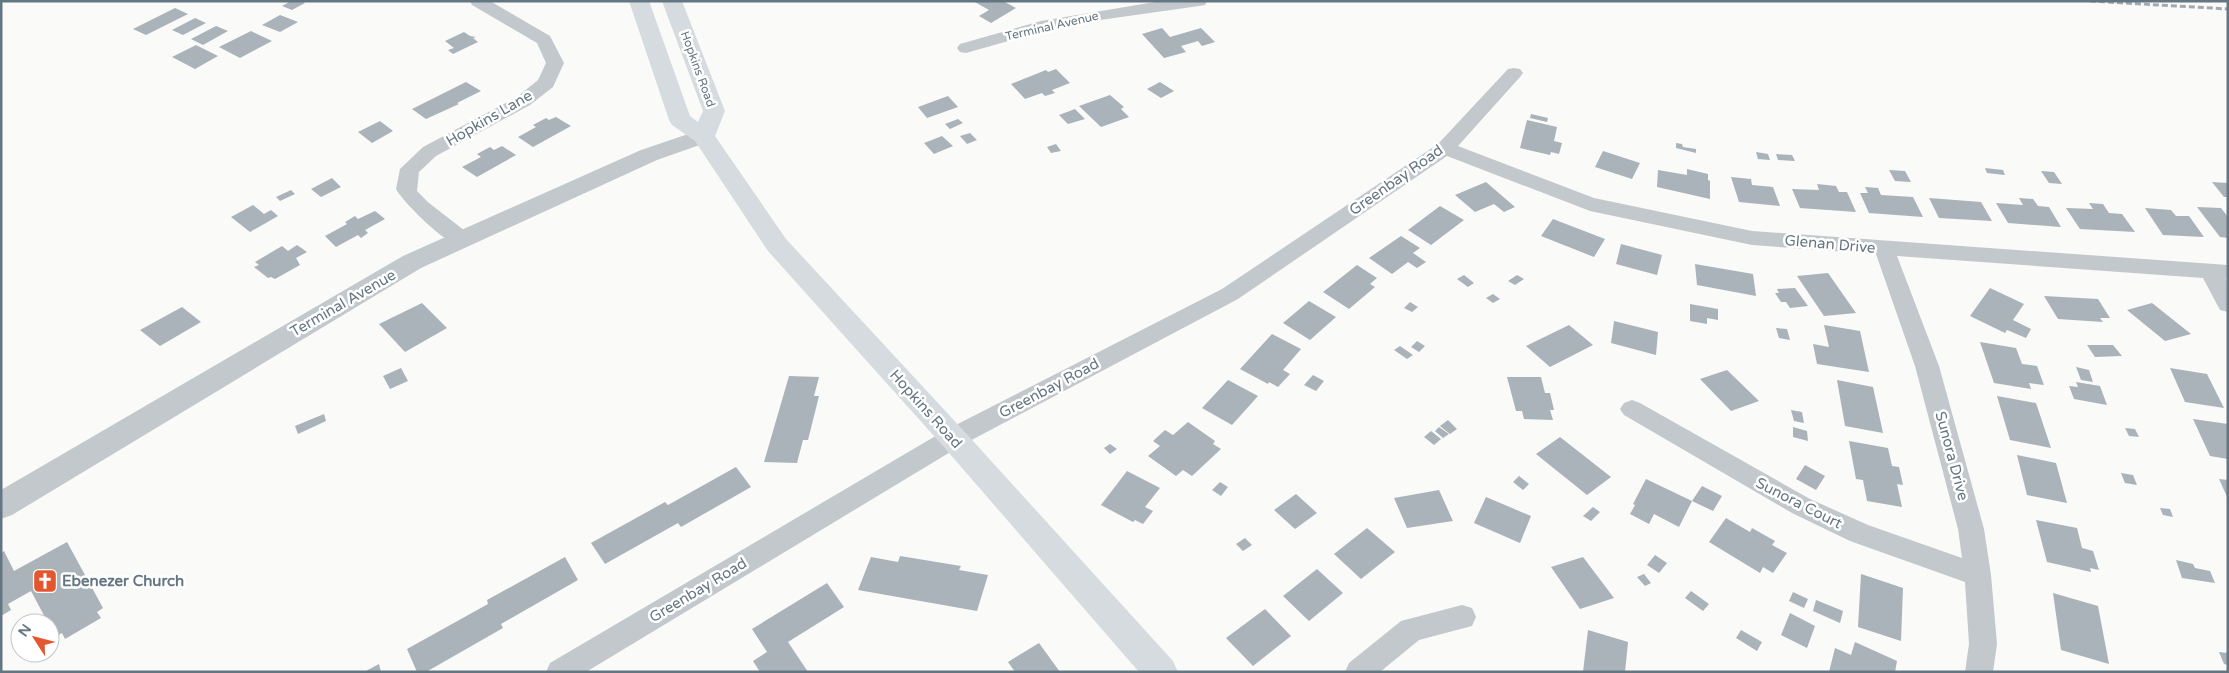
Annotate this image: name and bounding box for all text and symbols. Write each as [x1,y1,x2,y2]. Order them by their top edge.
street label: Terminal Avenue [1004,8,1100,44]
street label: Hopkins Road [678,29,718,109]
street label: Hopkins Lane [443,86,535,150]
street label: Greenbay Road [1346,141,1446,219]
street label: Glenan Drive [1784,231,1876,257]
street label: Terminal Avenue [287,266,399,340]
street label: Greenbay Road [996,354,1102,422]
street label: Hopkins Road [886,366,966,452]
street label: Sunora Drive [1931,409,1973,503]
street label: Sunora Court [1753,474,1845,533]
street label: Greenbay Road [646,554,750,626]
church icon: Ebenezer Church [32,568,58,594]
place label: Ebenezer Church [62,572,184,590]
north arrow [10,613,60,663]
text: N [15,621,35,640]

